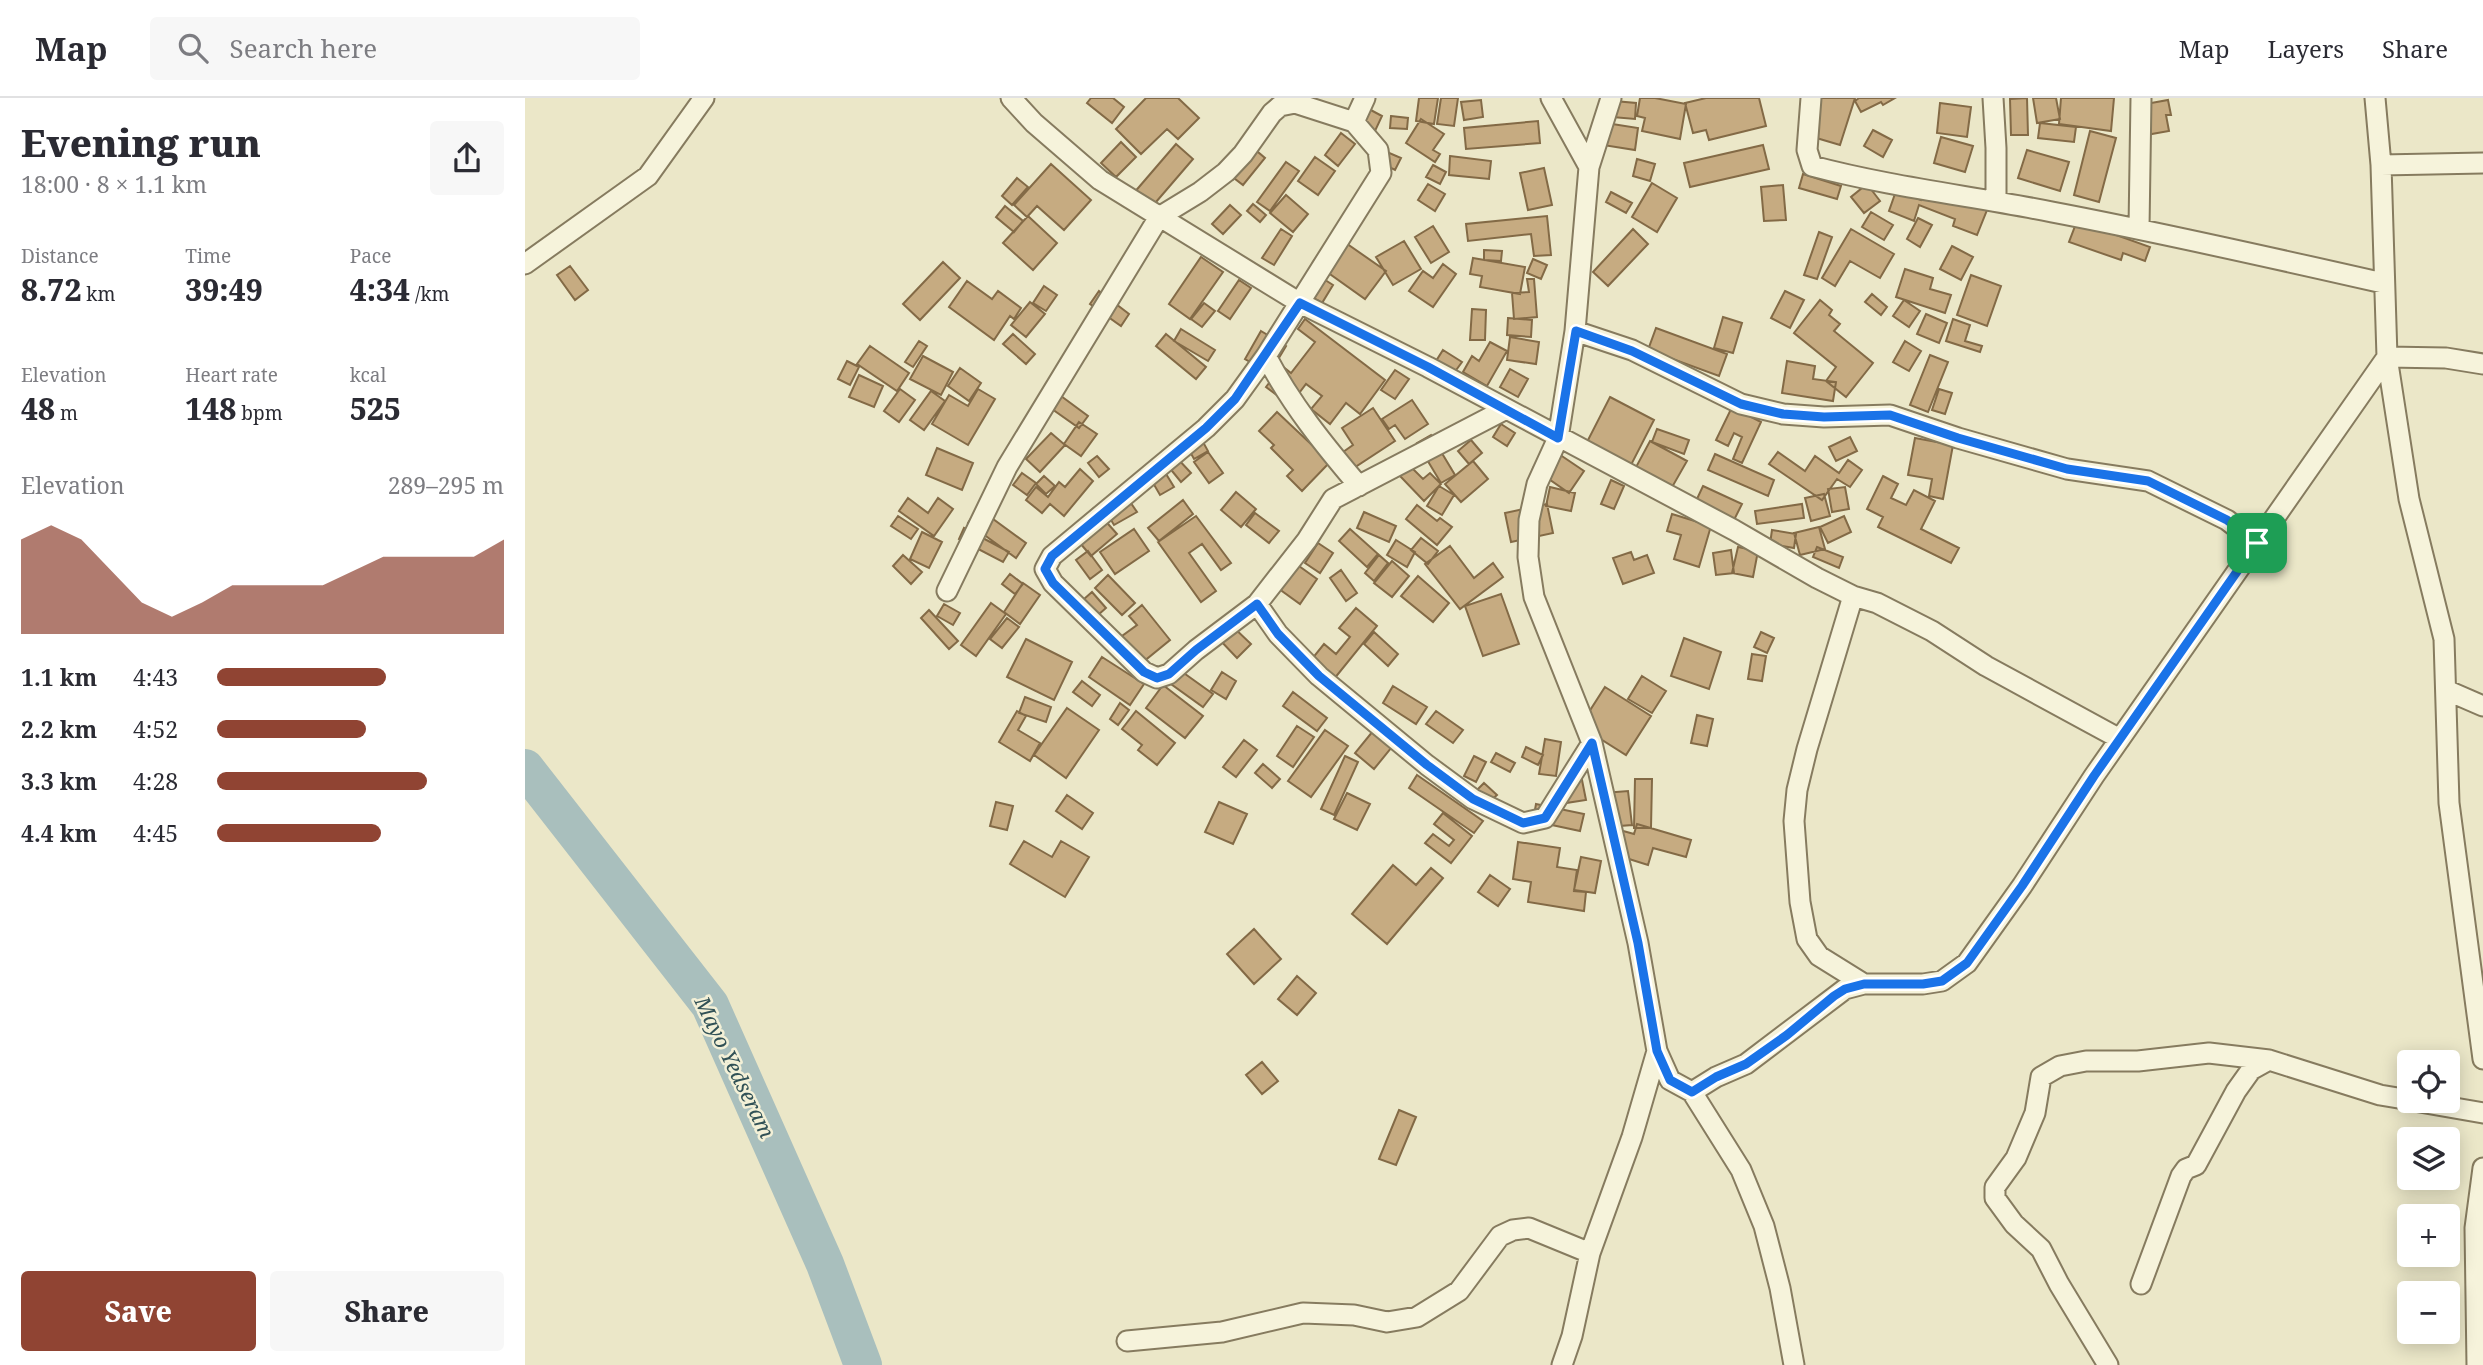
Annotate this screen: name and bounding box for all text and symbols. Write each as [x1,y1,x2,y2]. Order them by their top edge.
search box [150,17,640,80]
text: Map [35,26,108,71]
icon: search [174,29,212,67]
text: Search here [230,30,377,66]
text: Map [2179,32,2230,65]
text: Layers [2268,32,2344,65]
text: Share [2382,32,2448,65]
text: Evening run [21,116,261,168]
button: share [430,121,504,195]
text: 18:00 · 8 × 1.1 km [21,168,207,200]
text: Distance [21,243,99,269]
text: Time [185,243,231,269]
text: Pace [350,243,391,269]
text: 8.72 [21,269,81,310]
text: 39:49 [185,269,263,310]
text: 4:34 [350,269,410,310]
text: km [81,281,115,307]
text: /km [410,281,450,307]
text: Elevation [21,362,107,388]
text: Heart rate [185,362,278,388]
text: kcal [350,362,386,388]
text: 48 [21,388,55,429]
text: 148 [185,388,236,429]
text: 525 [350,388,401,429]
text: m [55,400,78,426]
text: bpm [236,400,283,426]
text: Elevation [21,469,125,501]
text: 289–295 m [388,469,504,501]
pin [2227,513,2287,573]
icon: arrive [2238,524,2276,562]
text: 1.1 km [21,661,97,693]
text: 4:43 [133,661,178,693]
text: 2.2 km [21,713,97,745]
text: 4:52 [133,713,178,745]
text: 3.3 km [21,765,97,797]
text: 4:28 [133,765,178,797]
text: 4.4 km [21,817,97,849]
text: 4:45 [133,817,178,849]
water label: Mayo Yedseram [688,990,782,1143]
map controls [2397,1050,2460,1344]
button: locate [2397,1050,2460,1113]
button: layers [2397,1127,2460,1190]
button: + [2397,1204,2460,1267]
button: Save [21,1271,256,1351]
button: Share [270,1271,504,1351]
button: − [2397,1281,2460,1344]

